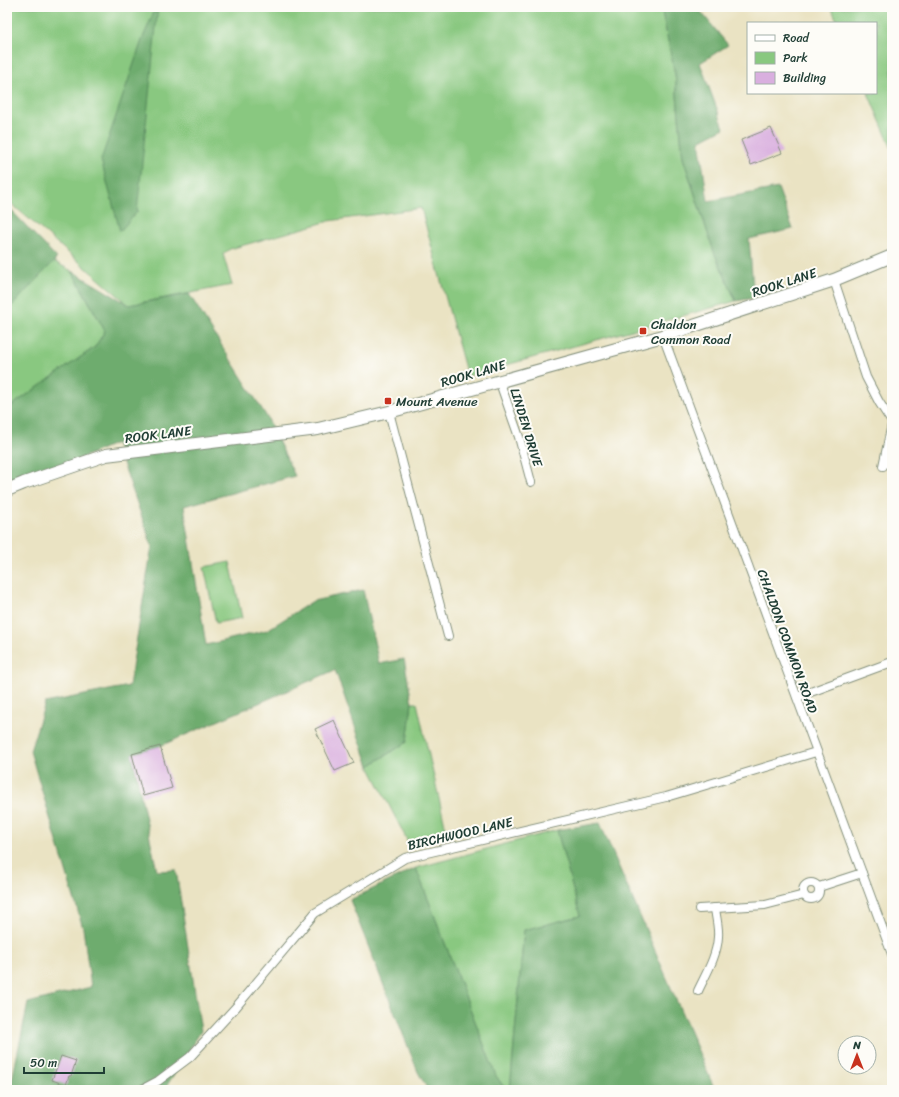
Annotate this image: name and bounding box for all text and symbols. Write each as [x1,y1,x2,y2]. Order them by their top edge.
legend [747,22,877,94]
text: Road [783,27,810,49]
text: Park [783,47,808,69]
text: Building [783,67,826,89]
street label: ROOK LANE [749,261,820,304]
place label: Chaldon Common Road [651,313,732,351]
marker: Chaldon Common Road [638,326,648,336]
street label: ROOK LANE [438,353,509,394]
street label: LINDEN DRIVE [504,385,550,470]
place label: Mount Avenue [396,390,478,413]
marker: Mount Avenue [383,396,393,406]
street label: ROOK LANE [124,419,193,450]
street label: CHALDON COMMON ROAD [751,566,824,717]
street label: BIRCHWOOD LANE [405,810,516,857]
north arrow [837,1035,877,1075]
text: N [852,1036,861,1055]
scale bar [24,1049,104,1075]
text: 50 m [30,1052,57,1074]

